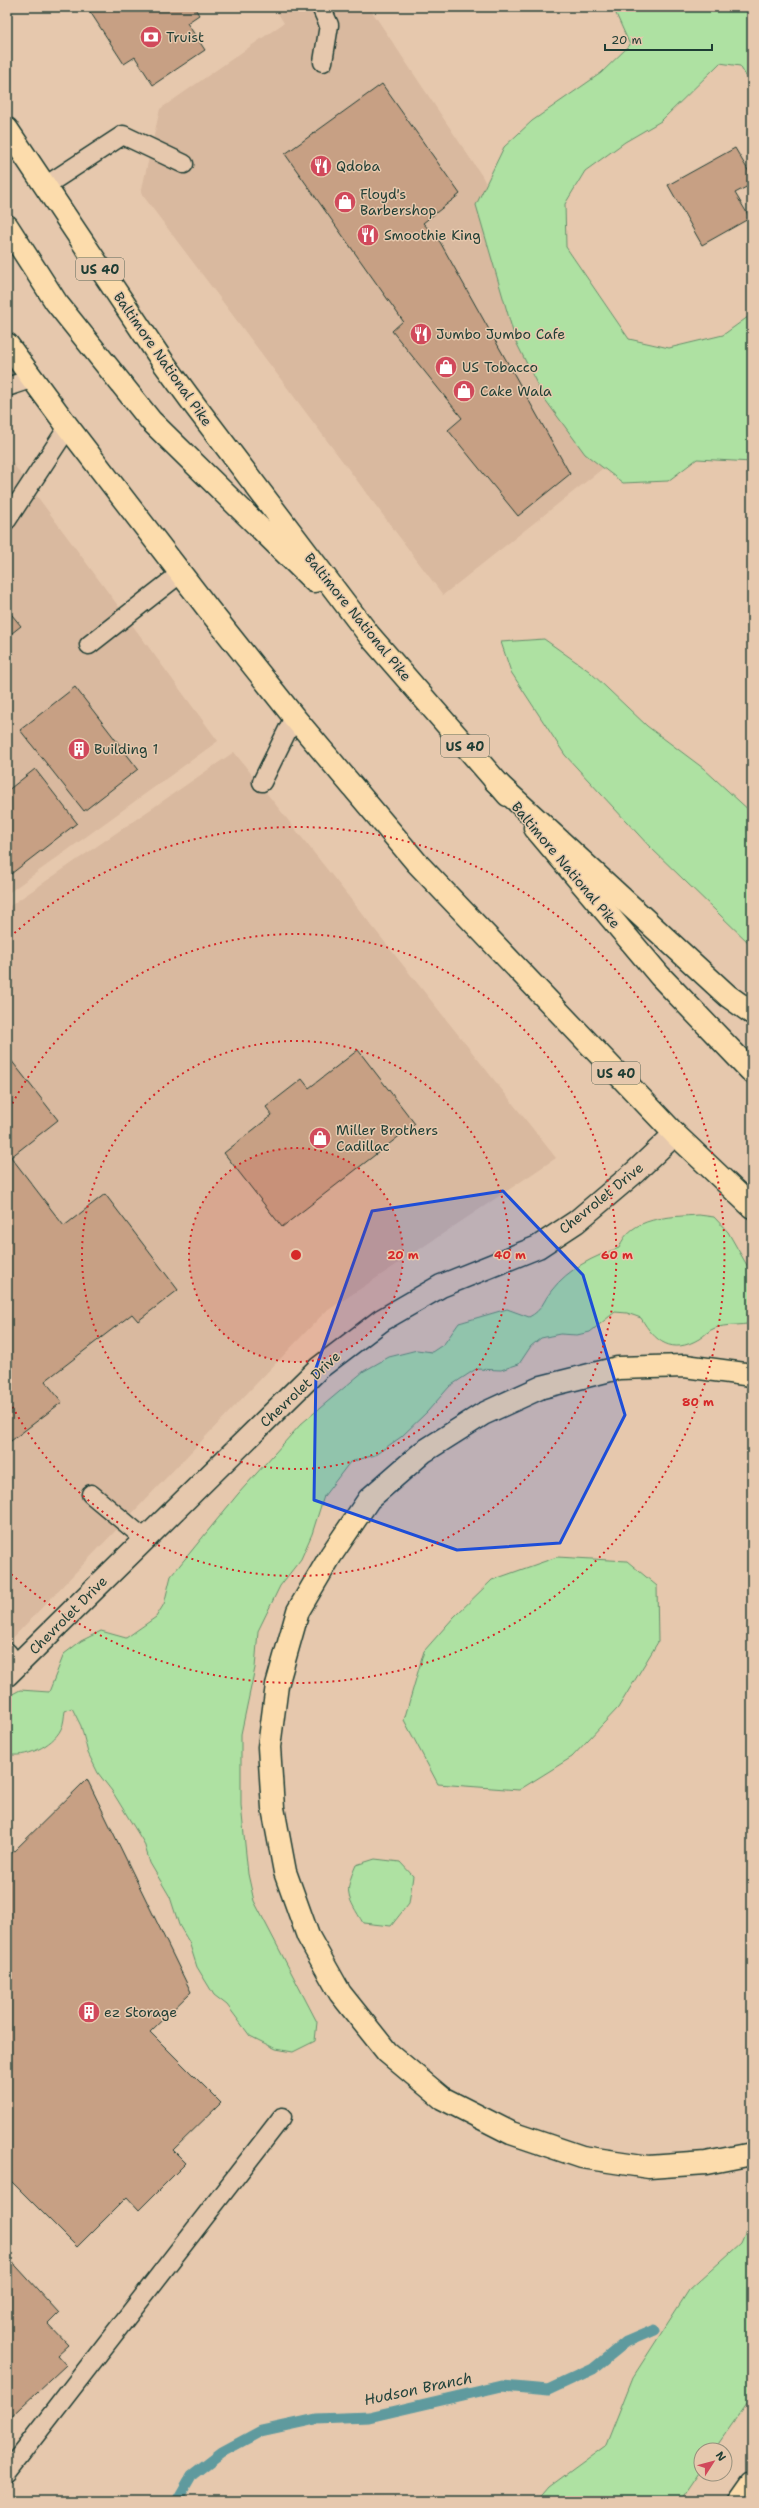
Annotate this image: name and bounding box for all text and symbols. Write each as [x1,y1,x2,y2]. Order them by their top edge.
bank icon: Truist [138,24,164,50]
scale bar [605,26,712,52]
place label: Truist [166,28,204,46]
text: 20 m [611,32,642,48]
restaurant icon: Qdoba [308,153,334,179]
place label: Qdoba [336,157,380,175]
place label: Floyd's Barbershop [360,185,436,219]
shop icon: Floyd's Barbershop [332,189,358,215]
restaurant icon: Smoothie King [355,222,381,248]
place label: Smoothie King [384,226,481,244]
road number: US 40 [76,258,124,280]
street label: Baltimore National Pike [110,288,216,430]
restaurant icon: Jumbo Jumbo Cafe [408,321,434,347]
place label: Jumbo Jumbo Cafe [436,325,565,343]
shop icon: US Tobacco [433,354,459,380]
place label: US Tobacco [462,358,538,376]
shop icon: Cake Wala [451,378,477,404]
place label: Cake Wala [480,382,552,400]
street label: Baltimore National Pike [301,549,415,685]
road number: US 40 [441,735,489,757]
building icon: Building 1 [66,736,92,762]
place label: Building 1 [94,740,158,758]
street label: Baltimore National Pike [508,798,624,932]
road number: US 40 [592,1062,640,1084]
place label: Miller Brothers Cadillac [336,1121,438,1155]
shop icon: Miller Brothers Cadillac [307,1125,333,1151]
street label: Chevrolet Drive [555,1158,647,1238]
text: 20 m [387,1247,419,1263]
text: 40 m [494,1247,526,1263]
text: 60 m [601,1247,633,1263]
centre of rings [289,1248,303,1262]
street label: Chevrolet Drive [256,1347,344,1431]
text: 80 m [682,1394,714,1410]
street label: Chevrolet Drive [25,1572,111,1658]
building icon: ez Storage [76,1999,102,2025]
place label: ez Storage [104,2003,177,2021]
water label: Hudson Branch [362,2368,474,2410]
north arrow [693,2442,733,2482]
text: N [712,2448,729,2465]

